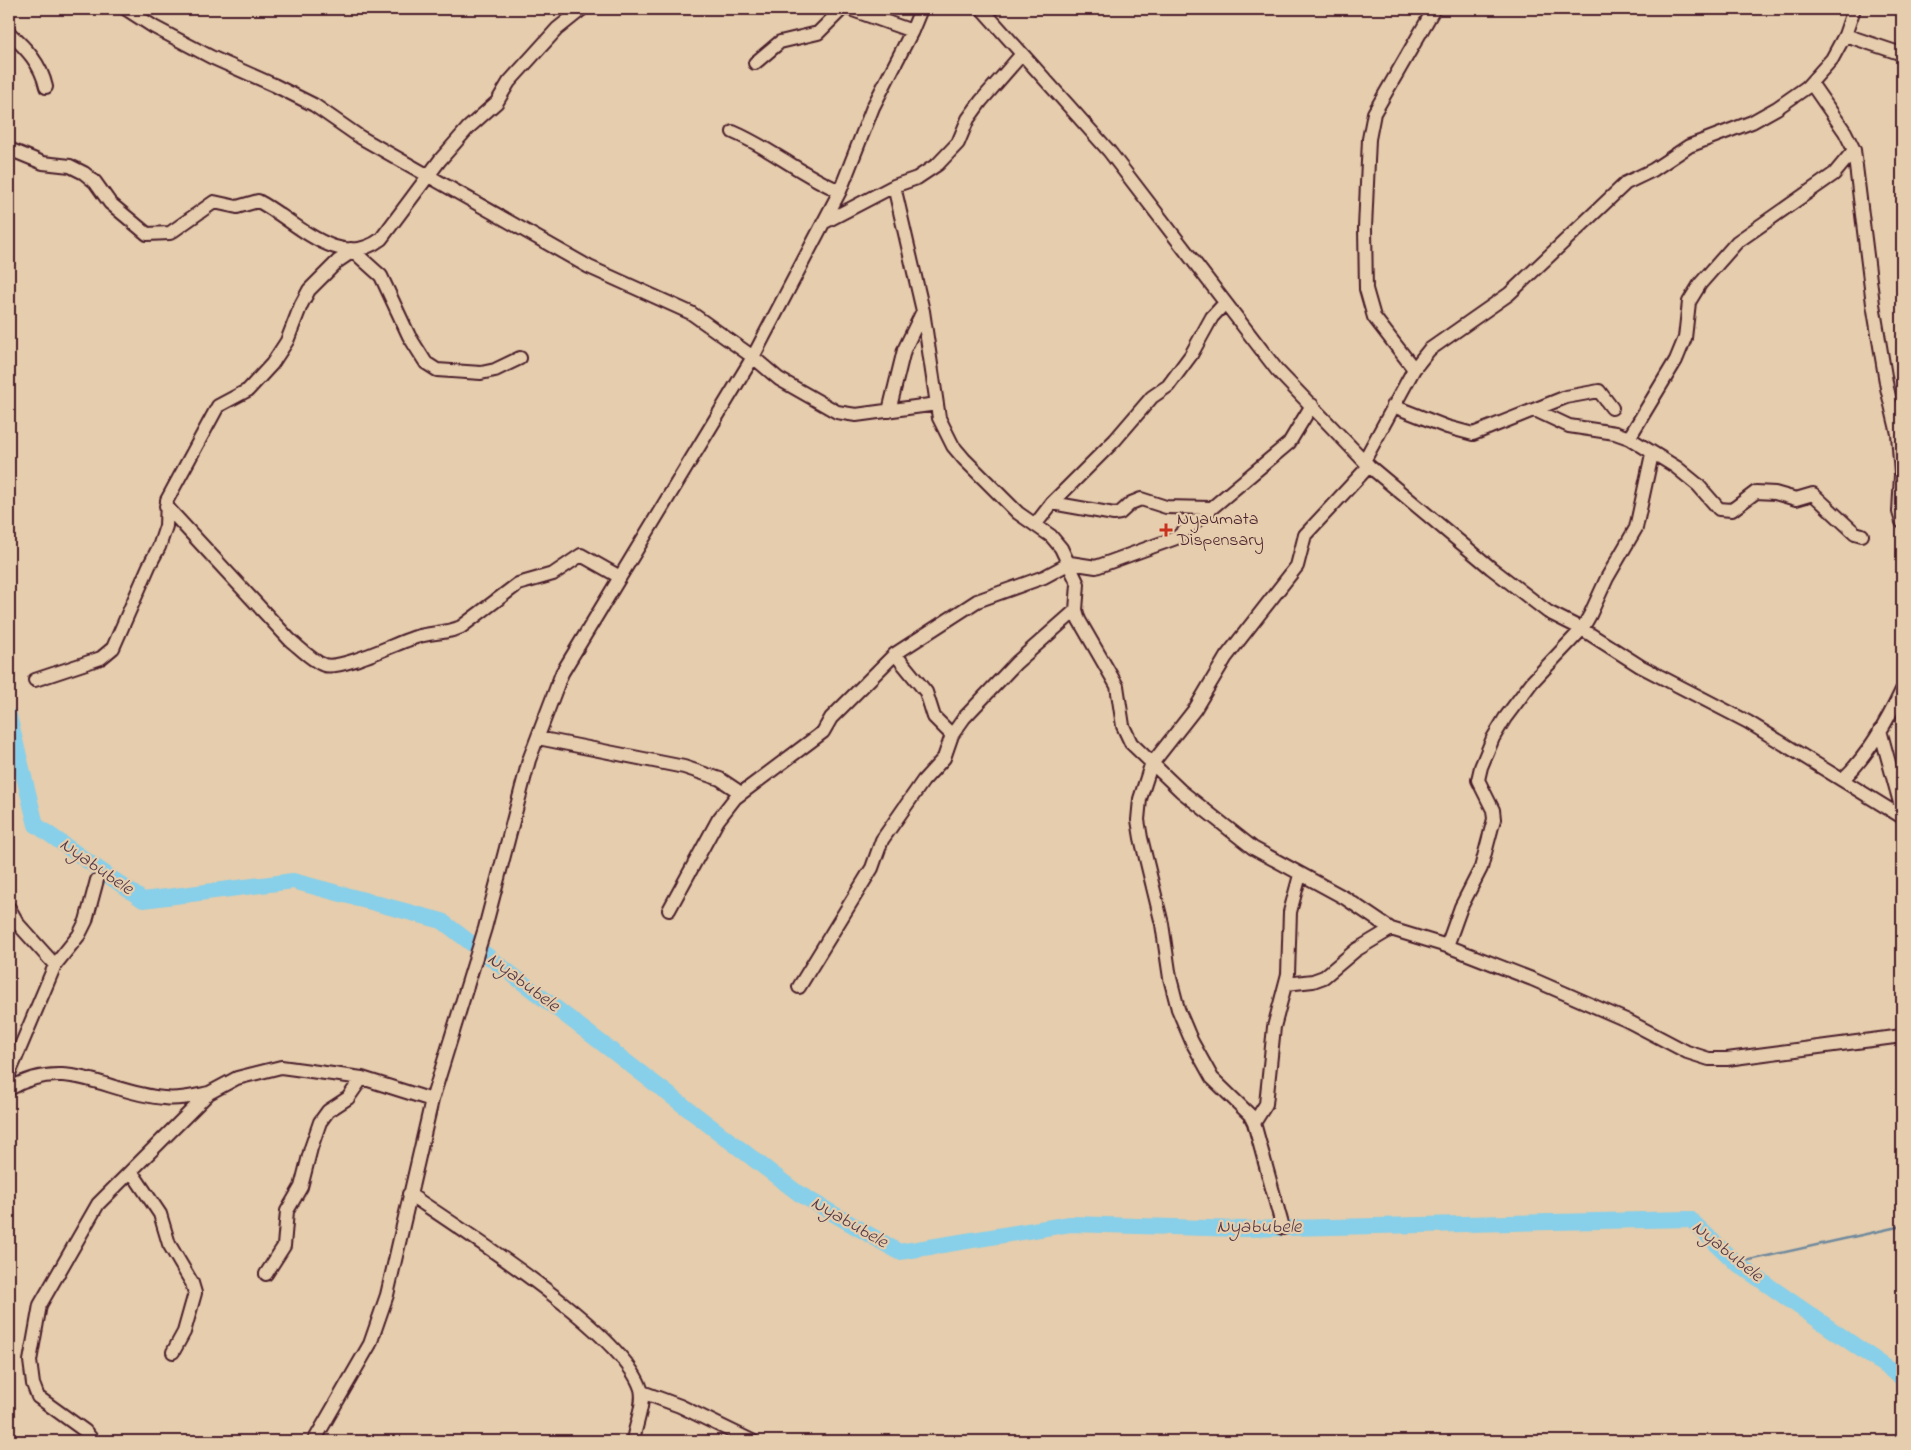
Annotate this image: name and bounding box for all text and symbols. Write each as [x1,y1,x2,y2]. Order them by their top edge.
place label: Nyaumata Dispensary [1176,507,1264,554]
marker: Nyaumata Dispensary [1159,523,1173,537]
water label: Nyabubele [54,832,140,903]
water label: Nyabubele [481,947,566,1020]
water label: Nyabubele [806,1190,894,1257]
water label: Nyabubele [1217,1214,1303,1241]
water label: Nyabubele [1686,1215,1770,1290]

